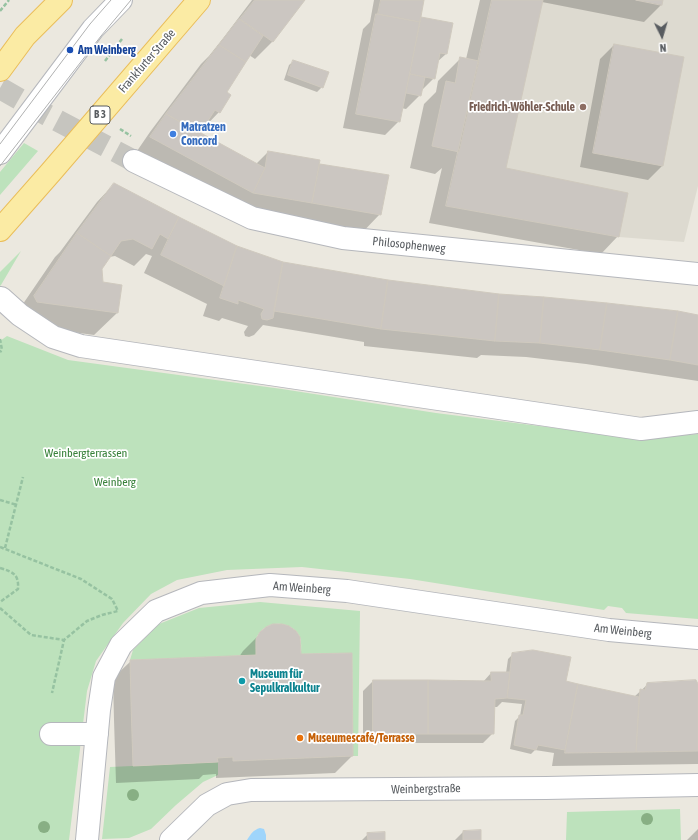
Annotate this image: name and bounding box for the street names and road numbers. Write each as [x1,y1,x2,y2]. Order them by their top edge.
street label: Frankfurter Straße [115,26,179,96]
road number: B 3 [90,106,110,124]
street label: Philosophenweg [372,234,446,256]
street label: Am Weinberg [273,579,331,597]
street label: Am Weinberg [593,621,653,641]
street label: Weinbergstraße [391,781,461,797]

